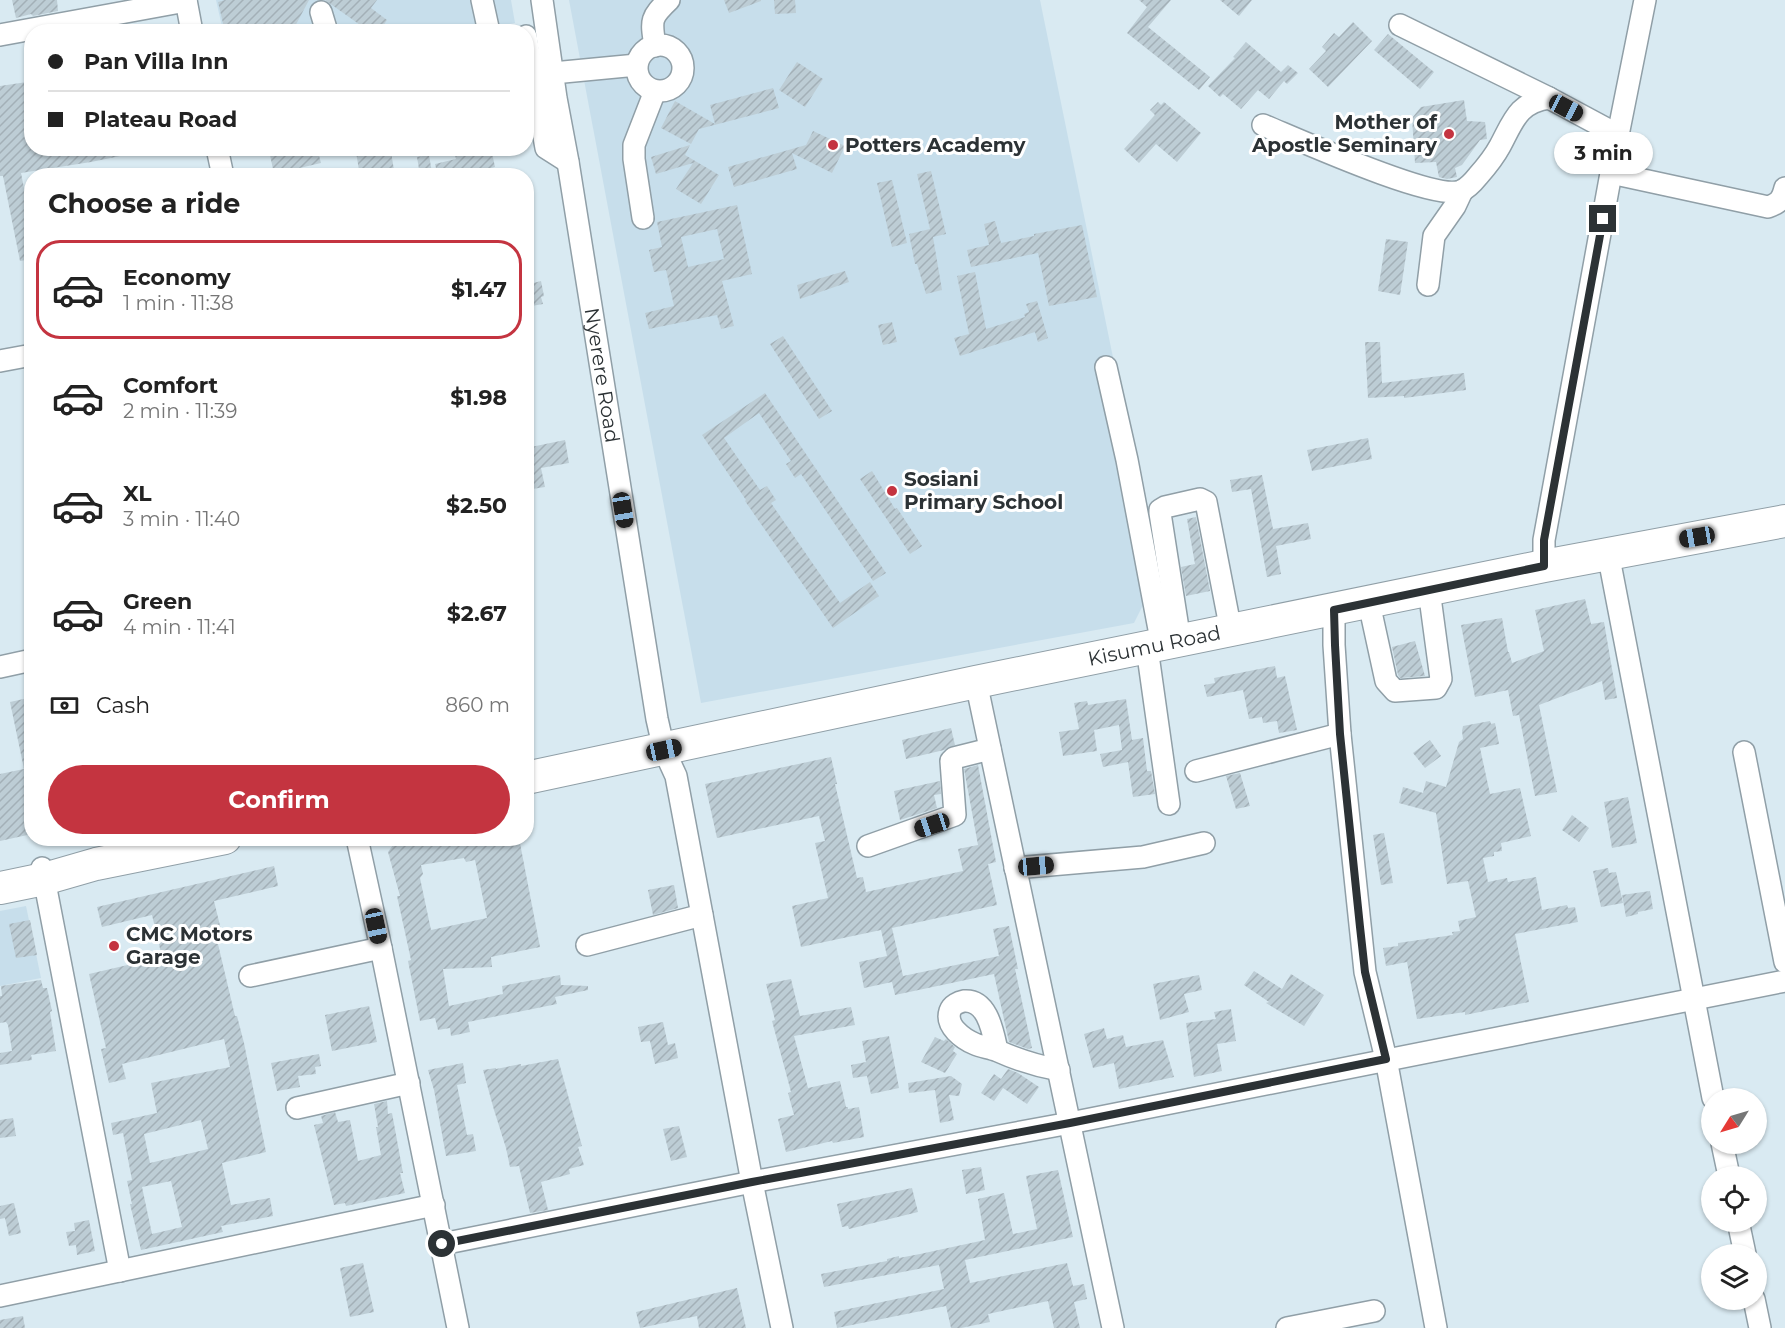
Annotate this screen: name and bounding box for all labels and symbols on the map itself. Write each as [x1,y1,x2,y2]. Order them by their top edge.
car [1546,92,1586,124]
place label: Mother of Apostle Seminary [1251,110,1438,157]
marker: Mother of Apostle Seminary [1442,127,1456,141]
callout: 3 min [1554,132,1652,174]
place label: Potters Academy [845,133,1027,157]
marker: Potters Academy [826,138,840,152]
route end [1589,205,1616,232]
street label: Nyerere Road [579,306,625,444]
place label: Sosiani Primary School [904,467,1063,514]
marker: Sosiani Primary School [885,484,899,498]
car [611,491,635,529]
car [1678,525,1716,549]
street label: Kisumu Road [1086,620,1223,671]
car [645,737,683,763]
car [912,811,952,839]
car [1017,855,1055,877]
car [363,907,389,945]
place label: CMC Motors Garage [126,922,253,969]
marker: CMC Motors Garage [107,939,121,953]
north arrow [1701,1088,1767,1154]
route start [428,1230,455,1257]

